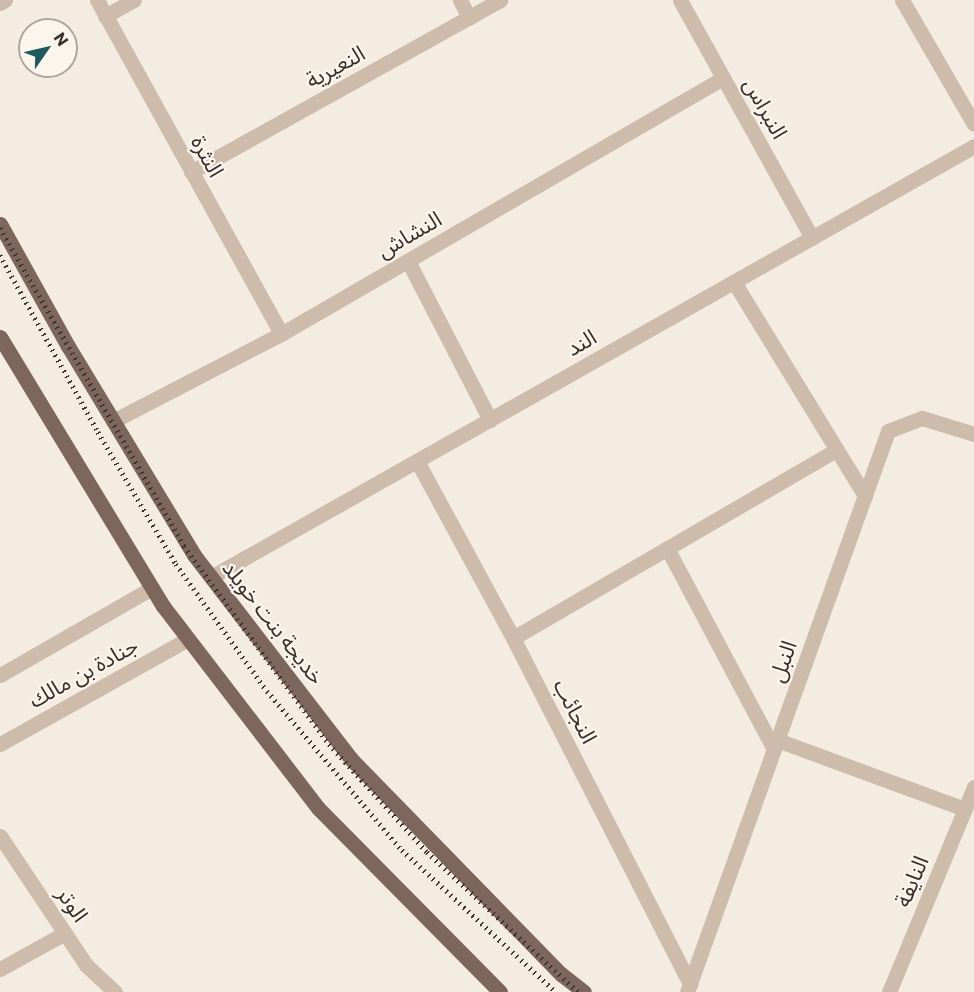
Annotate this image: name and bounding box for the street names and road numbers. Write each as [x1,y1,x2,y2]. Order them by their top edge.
street label: النعيرية [301,39,369,93]
street label: النبراس [738,73,794,143]
street label: النثرة [186,131,230,181]
street label: النشاش [372,205,446,263]
street label: الند [561,323,601,361]
street label: خديجة بنت خويلد [217,555,331,689]
street label: جنادة بن مالك [24,631,142,713]
street label: النبل [762,637,802,685]
street label: النجائب [549,674,603,748]
street label: النايفة [888,851,934,911]
street label: الوتر [52,881,94,927]

